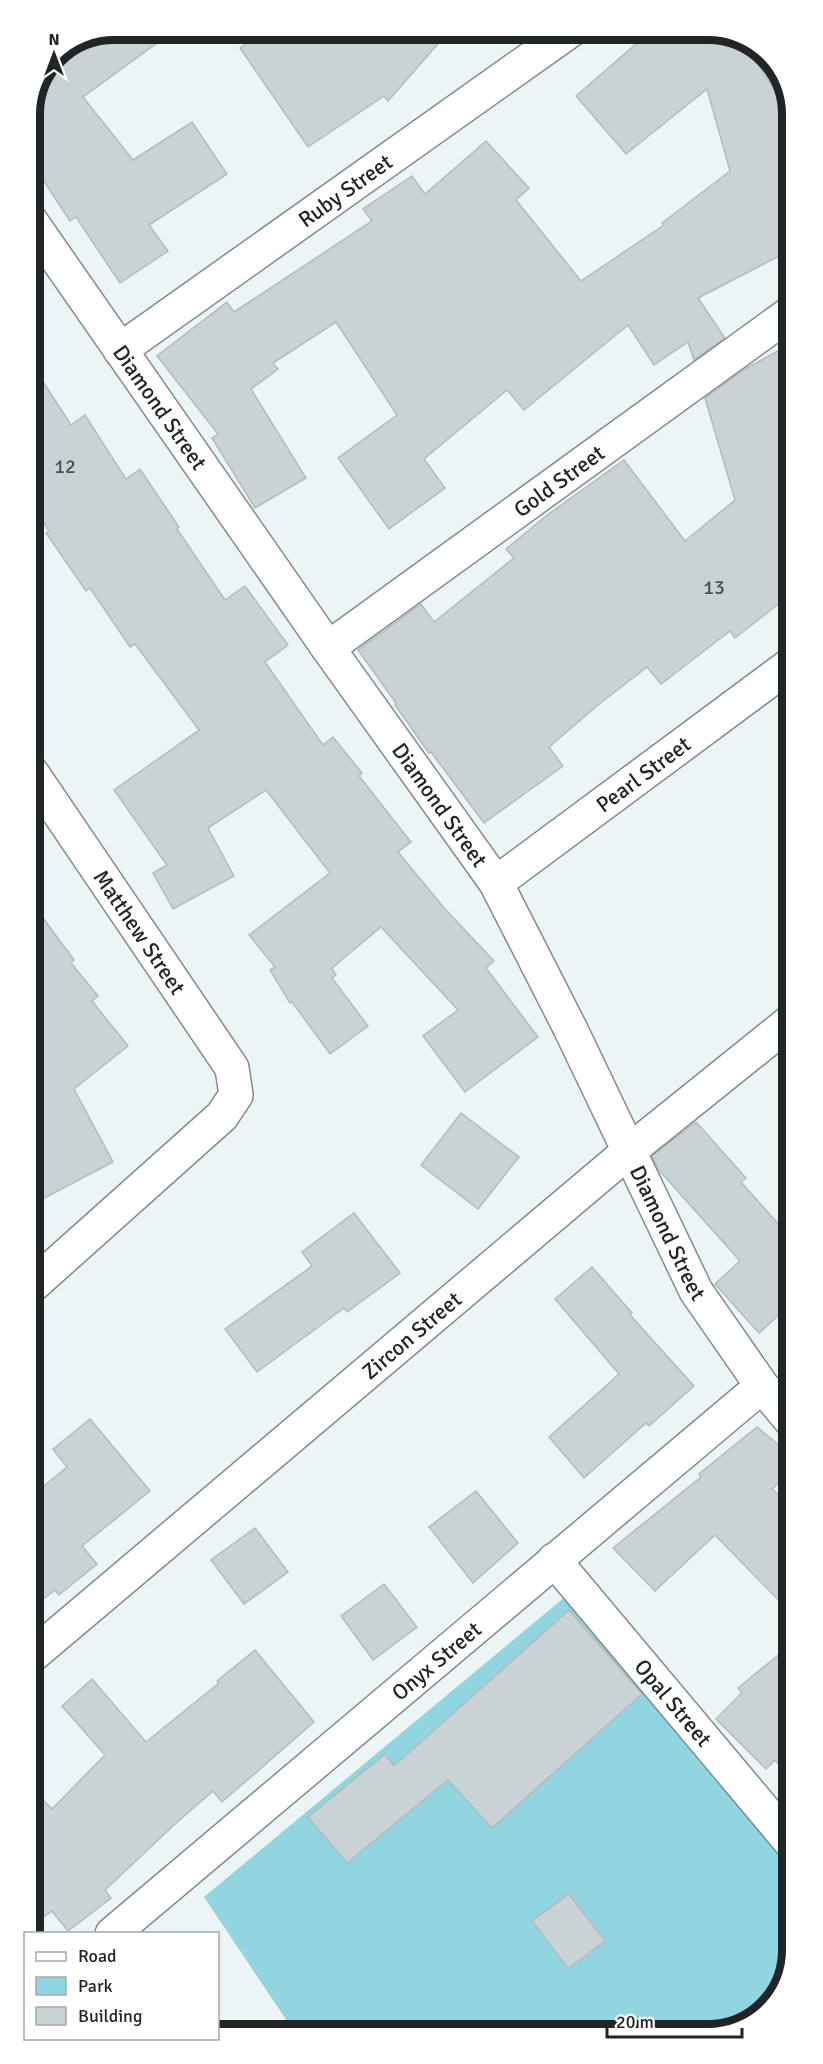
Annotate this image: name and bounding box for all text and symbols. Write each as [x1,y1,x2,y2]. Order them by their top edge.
north arrow [24,24,84,84]
text: N [48,30,60,50]
street label: Ruby Street [293,148,398,233]
street label: Diamond Street [107,339,213,475]
street label: Gold Street [508,439,610,523]
house number: 12 [54,454,76,479]
house number: 13 [703,575,725,600]
street label: Pearl Street [590,730,696,818]
street label: Diamond Street [386,737,494,872]
street label: Matthew Street [88,864,192,1000]
street label: Diamond Street [624,1161,712,1306]
street label: Zircon Street [356,1285,467,1385]
street label: Onyx Street [386,1615,487,1706]
street label: Opal Street [629,1653,718,1752]
legend [24,1932,219,2040]
text: Road [78,1945,117,1967]
text: Park [78,1975,113,1997]
scale bar [607,2001,742,2039]
text: Building [78,2005,142,2027]
text: 20 m [616,2011,654,2033]

